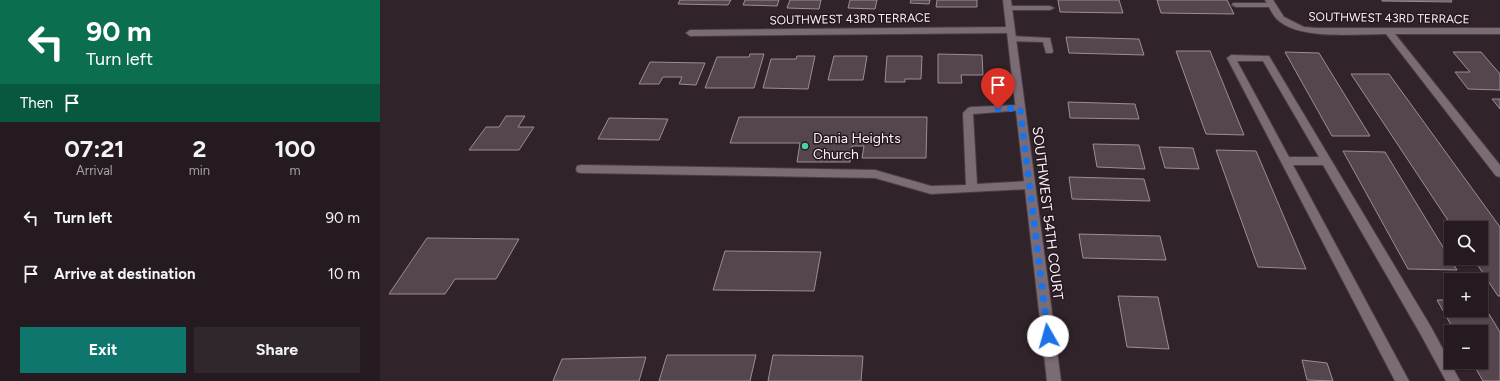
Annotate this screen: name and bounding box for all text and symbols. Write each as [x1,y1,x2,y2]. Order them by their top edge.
street label: SOUTHWEST 43RD TERRACE [1308,10,1470,26]
street label: SOUTHWEST 43RD TERRACE [769,11,931,27]
text: 90 m [86,14,151,48]
icon: left [20,16,72,68]
text: Turn left [86,48,153,70]
pin [981,68,1015,109]
icon: arrive [987,74,1009,96]
icon: arrive [61,92,83,114]
text: Then [20,94,53,112]
street label: SOUTHWEST 54TH COURT [1028,125,1067,301]
place label: Dania Heights Church [813,130,901,163]
text: 07:21 [64,134,124,163]
text: 2 [193,134,206,163]
text: 100 [274,134,316,163]
marker: Dania Heights Church [800,141,810,151]
text: Arrival [76,163,113,178]
text: min [189,163,210,178]
text: m [290,163,301,178]
icon: left [20,207,42,229]
text: Turn left [54,209,112,227]
text: 90 m [325,209,360,227]
map controls [1444,221,1488,369]
button: search [1444,221,1488,265]
icon: arrive [20,263,42,285]
text: Arrive at destination [54,265,195,283]
text: 10 m [328,265,360,283]
button: + [1444,273,1488,317]
position arrow [1027,315,1069,357]
button: − [1444,325,1488,369]
button: Exit [20,327,186,373]
button: Share [194,327,360,373]

